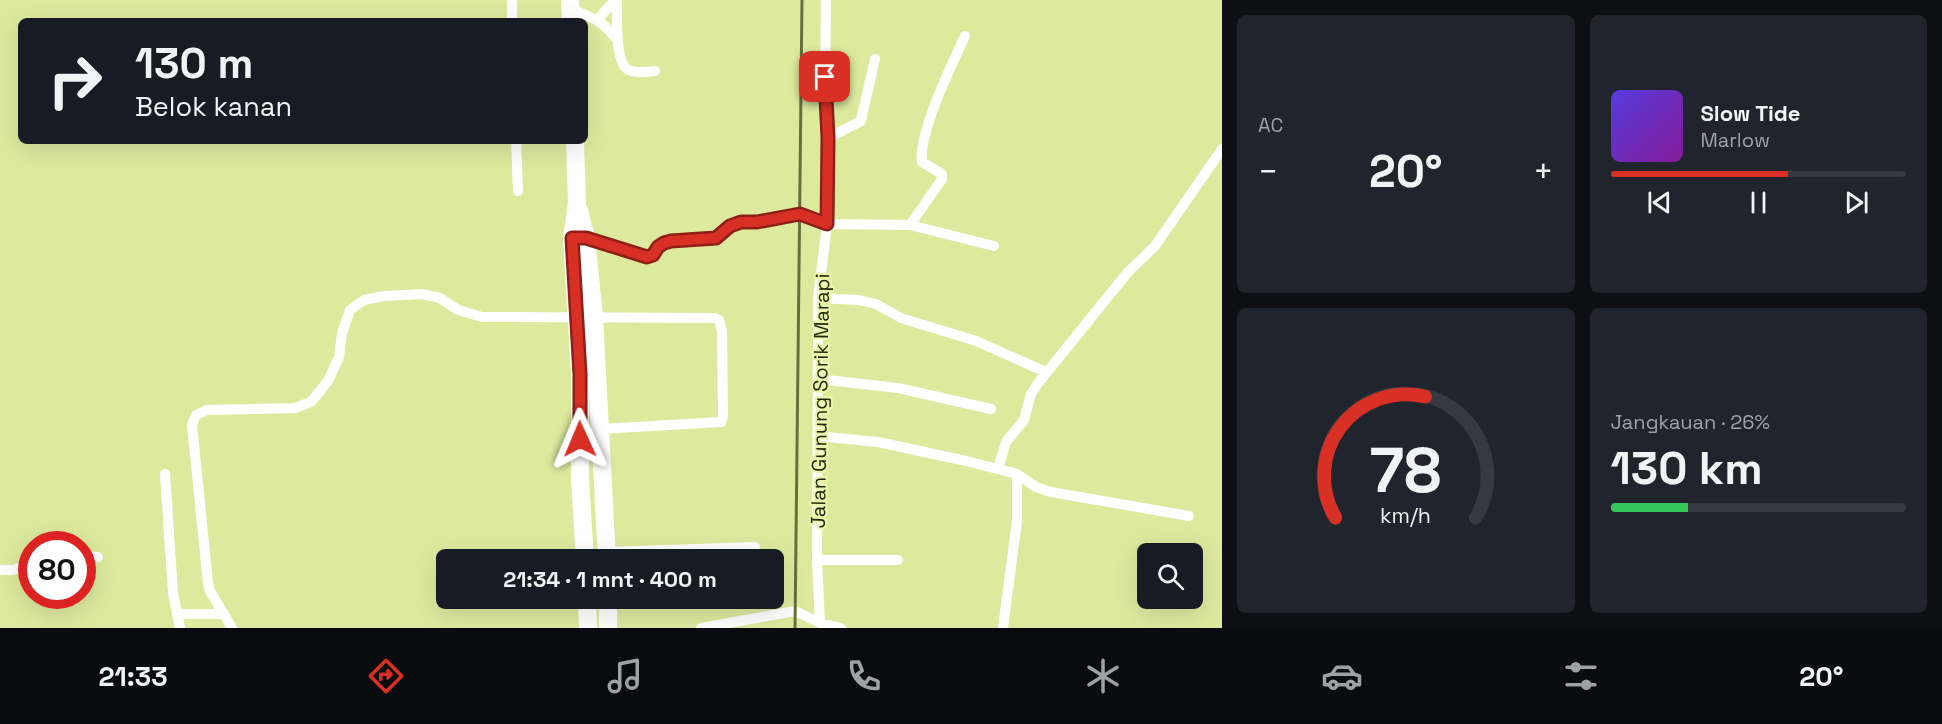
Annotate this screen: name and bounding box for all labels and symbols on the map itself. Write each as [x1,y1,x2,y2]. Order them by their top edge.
pin [799,51,850,102]
street label: Jalan Gunung Sorik Marapi [805,273,835,529]
position arrow [548,407,612,471]
speed limit sign: 80 [18,531,96,609]

